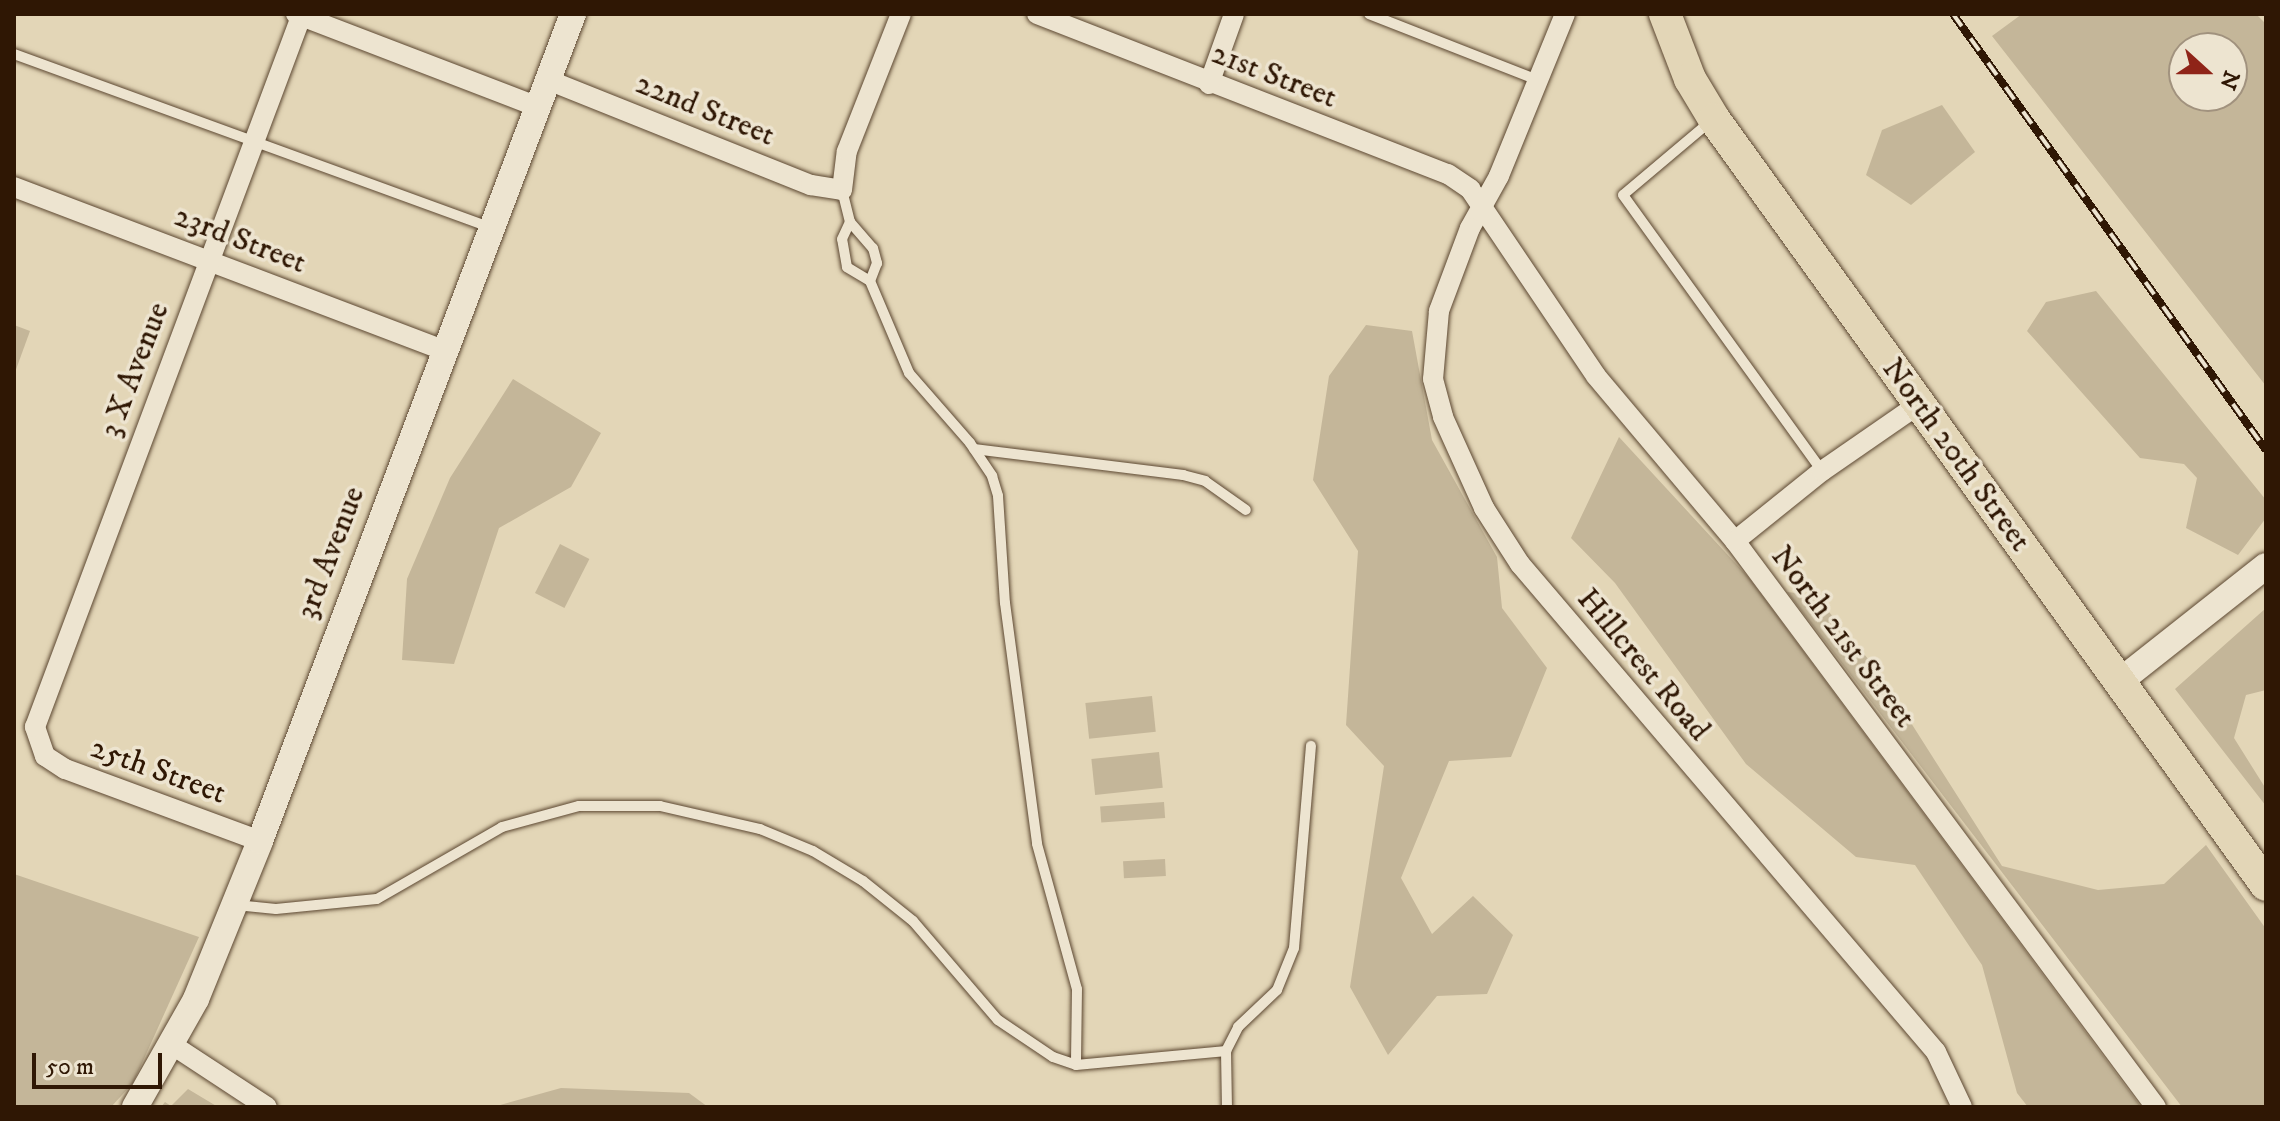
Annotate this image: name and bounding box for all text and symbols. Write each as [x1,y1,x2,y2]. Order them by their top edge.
north arrow [2168,32,2248,112]
street label: 21st Street [1206,35,1342,117]
street label: 22nd Street [630,65,780,155]
text: N [2213,67,2245,93]
street label: 23rd Street [169,197,311,283]
street label: 3 X Avenue [92,297,178,443]
street label: North 20th Street [1873,351,2039,559]
street label: 3rd Avenue [288,481,374,625]
street label: North 21st Street [1762,538,1924,736]
street label: Hillcrest Road [1568,581,1718,749]
street label: 25th Street [85,729,231,813]
scale bar [36,1037,166,1087]
text: 50 m [46,1052,94,1082]

